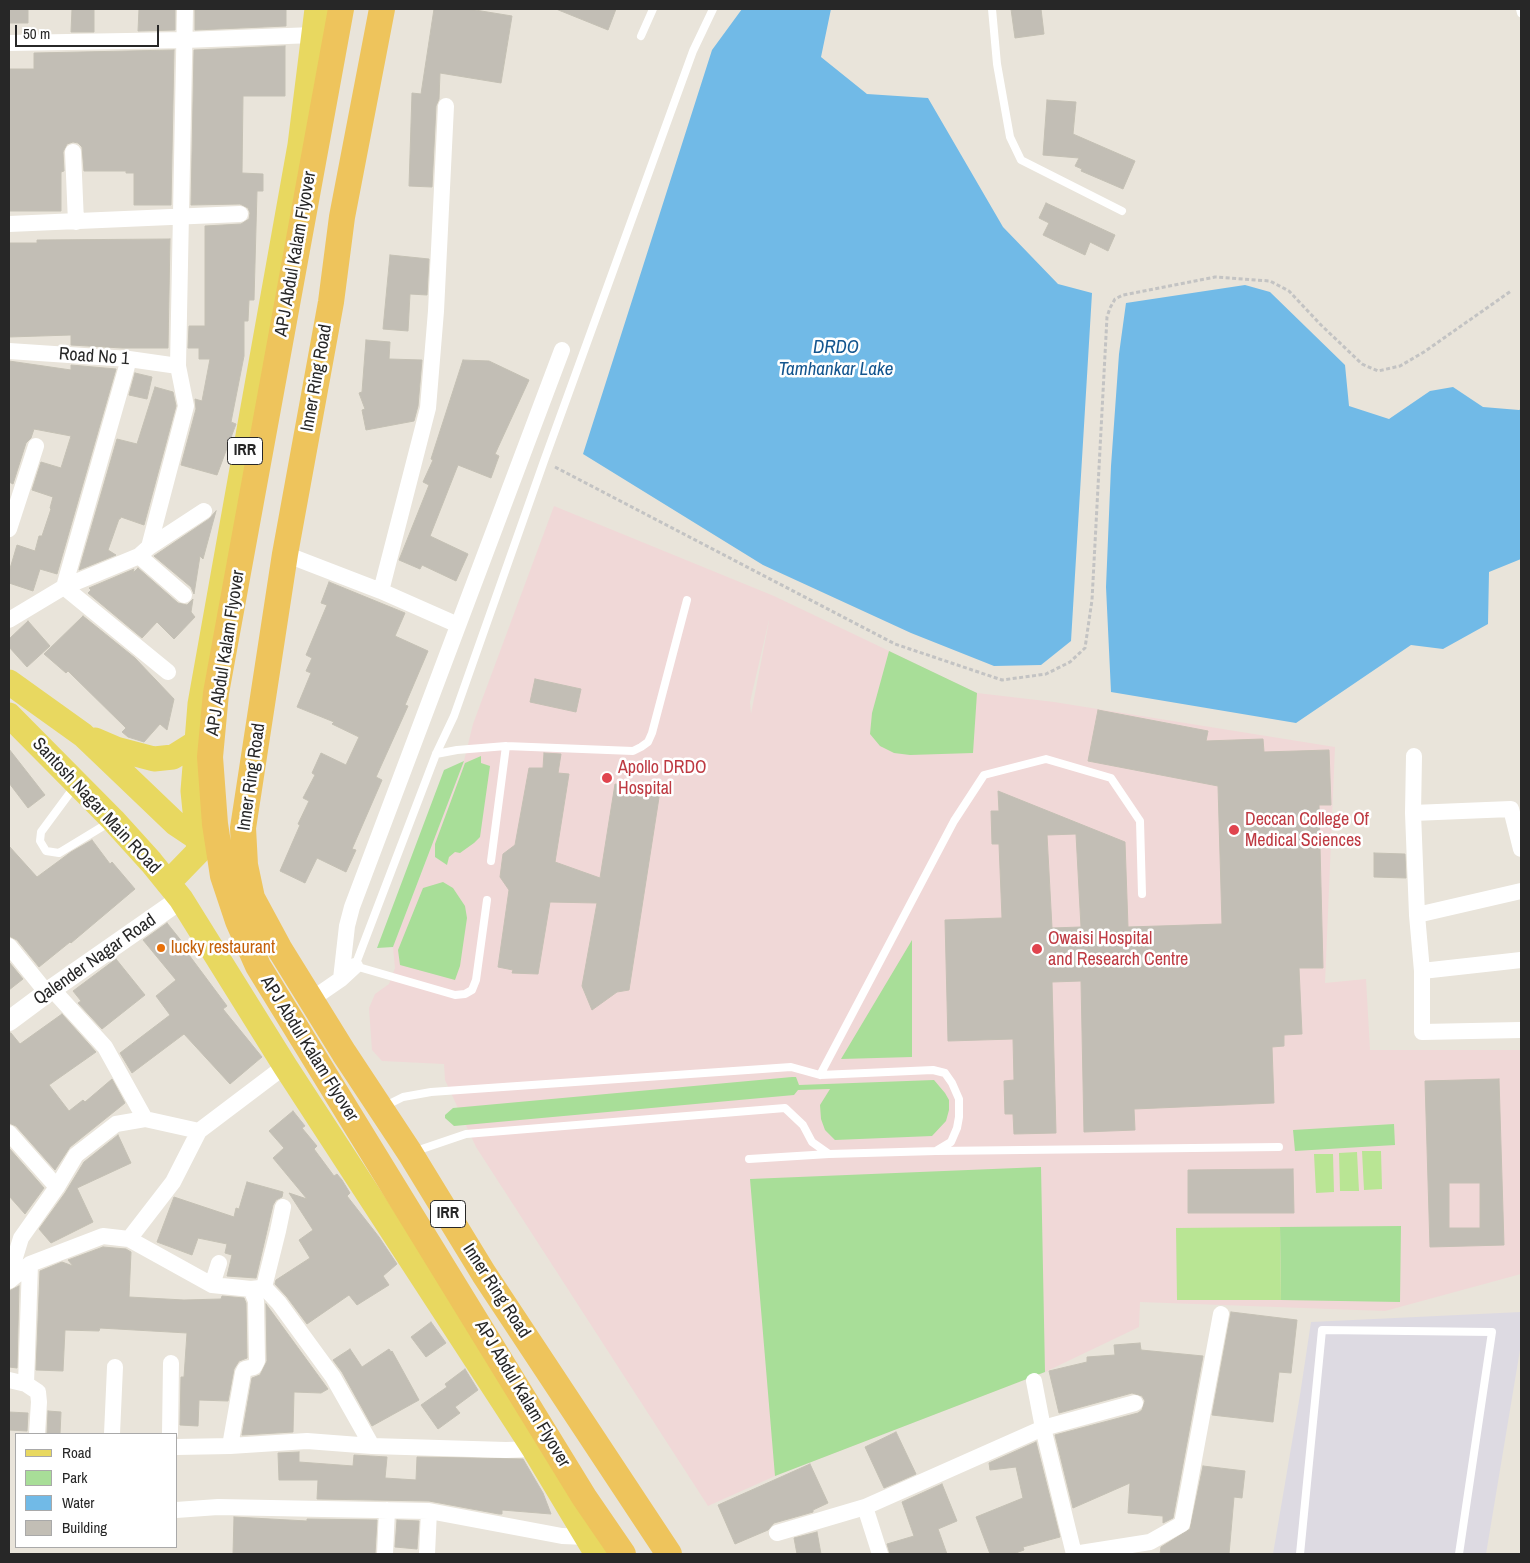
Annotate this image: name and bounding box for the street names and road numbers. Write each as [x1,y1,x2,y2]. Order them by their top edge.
street label: APJ Abdul Kalam Flyover [271,170,321,338]
street label: Inner Ring Road [297,323,337,433]
street label: Road No 1 [58,344,130,370]
road number: IRR [228,438,262,464]
street label: APJ Abdul Kalam Flyover [202,569,250,737]
street label: Inner Ring Road [234,722,270,832]
street label: Santosh Nagar Main ROad [27,734,165,878]
street label: Qalender Nagar Road [30,910,160,1010]
street label: APJ Abdul Kalam Flyover [256,972,362,1126]
road number: IRR [430,1200,466,1228]
street label: Inner Ring Road [457,1240,535,1342]
street label: APJ Abdul Kalam Flyover [470,1317,574,1471]

